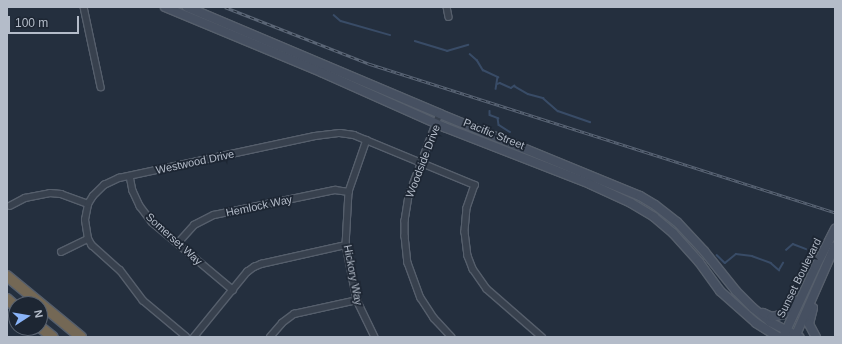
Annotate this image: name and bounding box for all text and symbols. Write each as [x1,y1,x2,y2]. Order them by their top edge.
scale bar [10,8,81,34]
text: 100 m [15,16,48,30]
street label: Pacific Street [461,116,527,152]
street label: Woodside Drive [403,122,443,200]
street label: Westwood Drive [155,147,235,177]
street label: Hemlock Way [225,193,293,219]
street label: Somerset Way [143,210,205,268]
street label: Sunset Boulevard [774,236,824,320]
street label: Hickory Way [341,244,365,306]
north arrow [8,296,48,336]
text: N [32,309,45,319]

